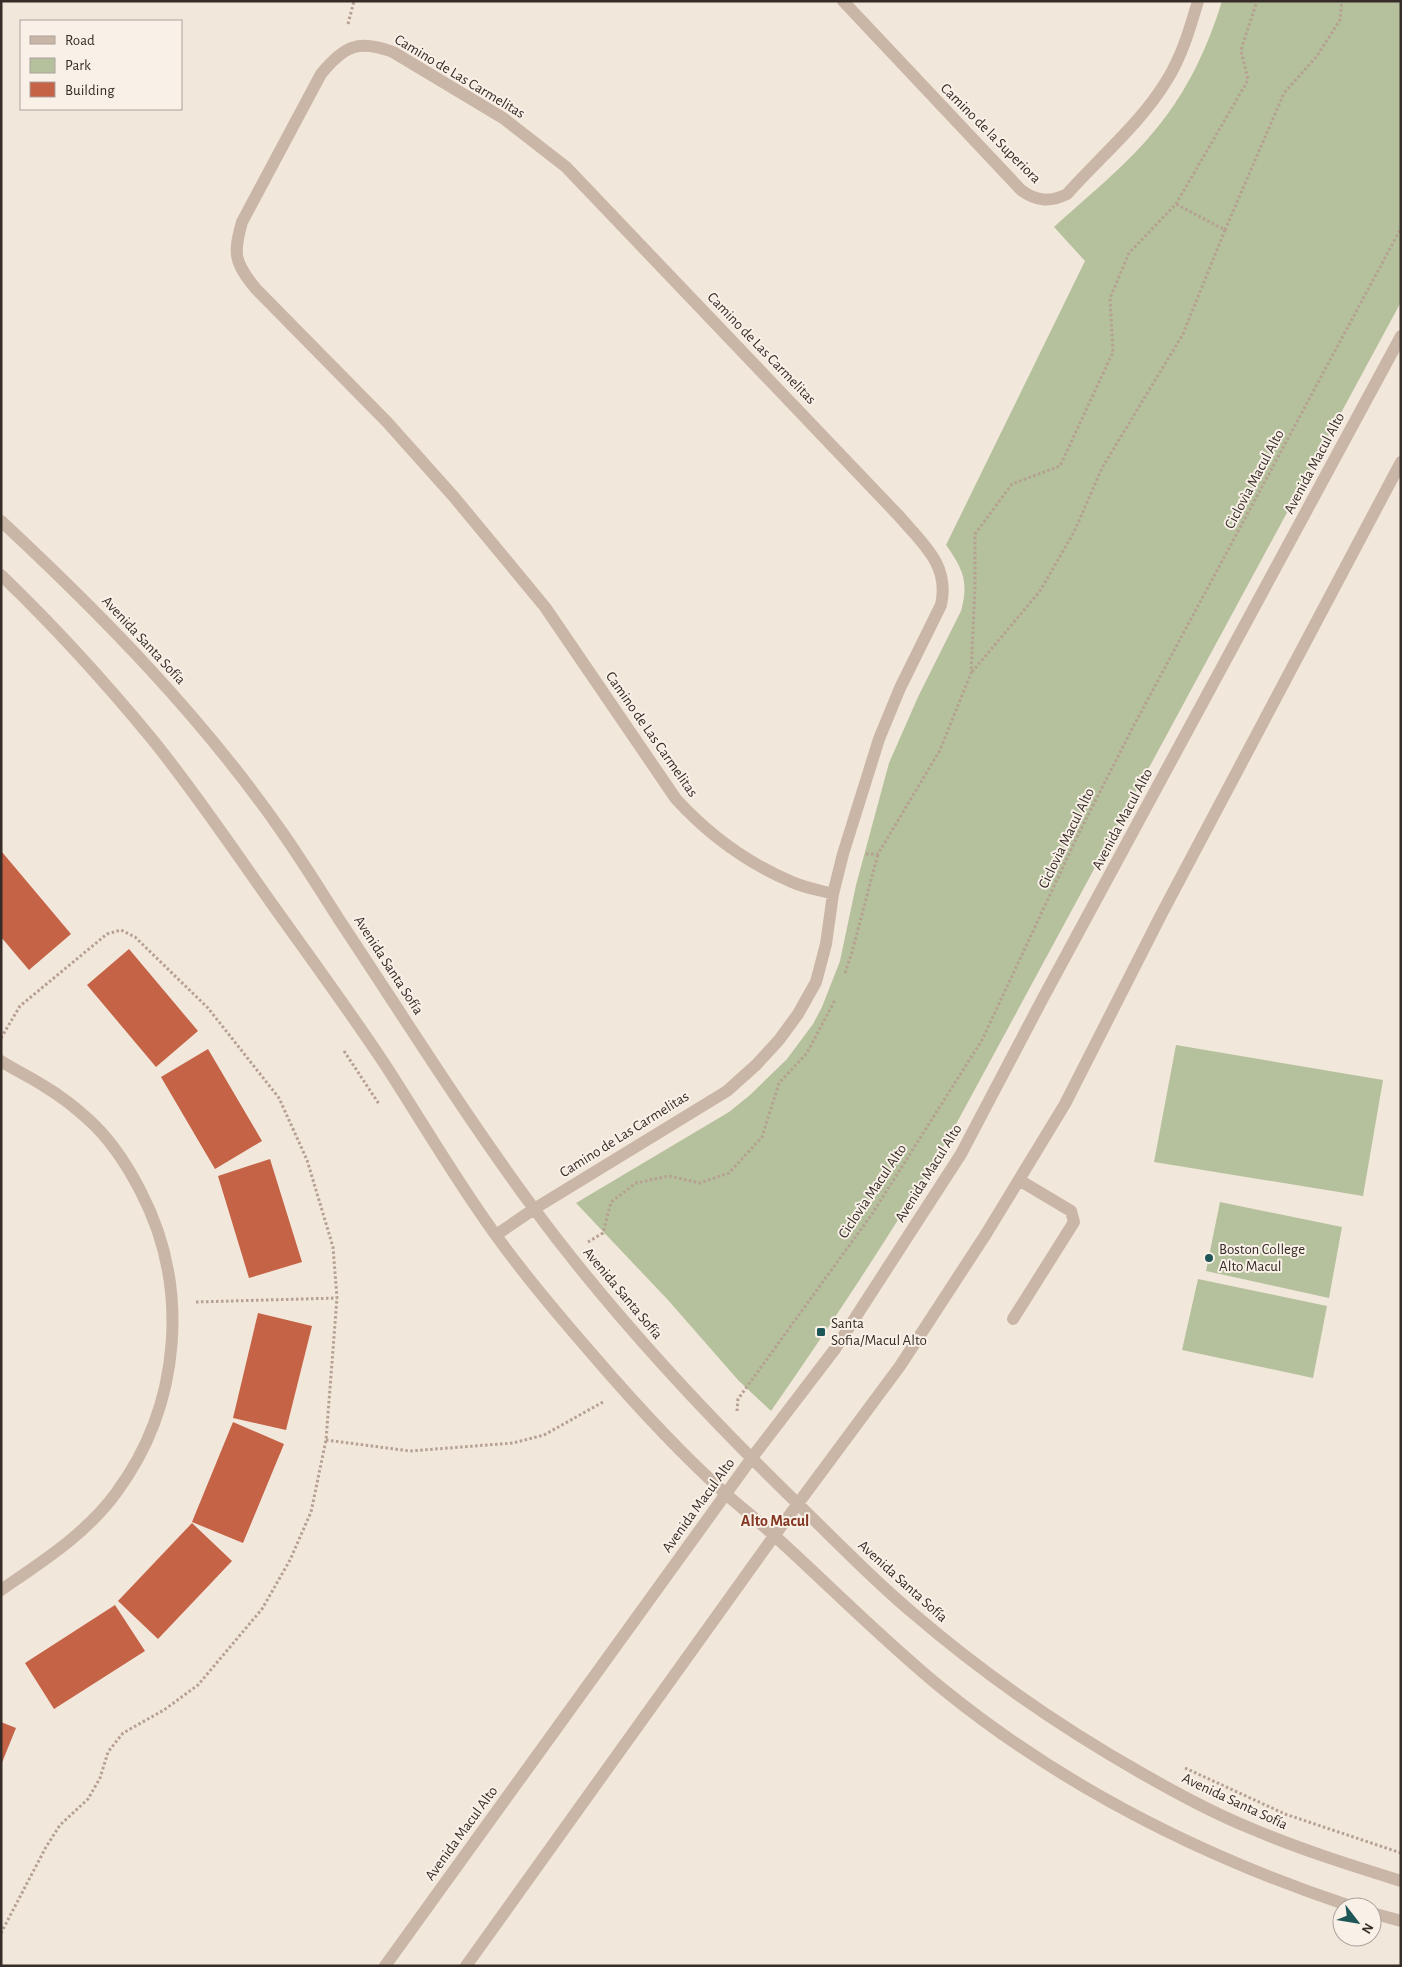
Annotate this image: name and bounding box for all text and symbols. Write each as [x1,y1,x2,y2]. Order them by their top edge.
legend [20,20,182,110]
street label: Camino de Las Carmelitas [392,32,528,121]
text: Road [65,33,95,48]
text: Park [65,58,91,73]
street label: Camino de la Superiora [938,80,1044,186]
text: Building [65,83,115,98]
street label: Camino de Las Carmelitas [704,290,819,407]
street label: Avenida Macul Alto [1281,410,1347,516]
street label: Ciclovìa Macul Alto [1222,427,1287,531]
street label: Avenida Santa Sofía [99,593,188,687]
street label: Camino de Las Carmelitas [603,669,700,800]
street label: Avenida Macul Alto [1089,766,1155,872]
street label: Ciclovìa Macul Alto [1036,786,1097,891]
street label: Avenida Santa Sofía [351,913,426,1017]
street label: Camino de Las Carmelitas [557,1089,691,1180]
street label: Avenida Macul Alto [892,1122,965,1225]
street label: Ciclovìa Macul Alto [835,1142,909,1241]
place label: Boston College Alto Macul [1219,1242,1305,1274]
street label: Avenida Santa Sofía [580,1245,665,1342]
marker: Boston College Alto Macul [1203,1252,1215,1264]
place label: Santa Sofia/Macul Alto [831,1316,927,1348]
marker: Santa Sofia/Macul Alto [815,1326,827,1338]
street label: Avenida Macul Alto [659,1455,738,1555]
district label: Alto Macul [741,1513,809,1529]
street label: Avenida Santa Sofía [855,1538,950,1625]
street label: Avenida Santa Sofía [1180,1770,1290,1832]
street label: Avenida Macul Alto [422,1783,501,1883]
north arrow [1332,1897,1382,1947]
text: N [1359,1920,1376,1936]

